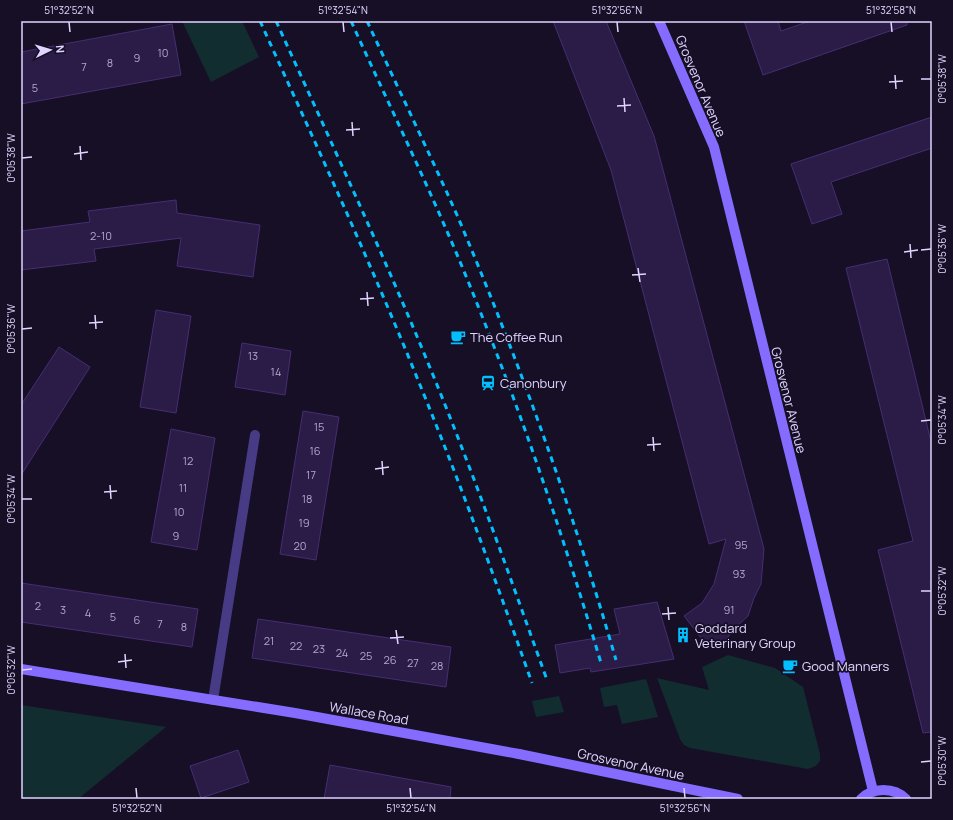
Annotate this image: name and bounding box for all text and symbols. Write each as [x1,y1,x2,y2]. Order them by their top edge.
text: 51°32'52"N [44,3,94,17]
text: 51°32'54"N [318,3,368,17]
text: 51°32'56"N [592,3,642,17]
text: 51°32'58"N [866,3,916,17]
north arrow [30,30,70,70]
street label: Grosvenor Avenue [671,32,731,140]
text: N [53,44,68,54]
house number: 10 [157,45,169,60]
house number: 9 [134,50,141,65]
text: 0°05'38"W [935,54,949,104]
house number: 8 [107,55,113,70]
house number: 7 [81,59,87,74]
house number: 5 [32,80,38,95]
text: 0°05'38"W [4,133,18,183]
text: 0°05'36"W [935,224,949,274]
house number: 2-10 [90,228,112,243]
text: 0°05'36"W [4,304,18,354]
cafe icon: The Coffee Run [449,328,467,346]
place label: The Coffee Run [470,328,562,346]
street label: Grosvenor Avenue [767,345,811,455]
house number: 13 [248,348,258,363]
house number: 14 [271,364,281,379]
station icon: Canonbury [479,374,497,392]
place label: Canonbury [500,374,567,392]
text: 0°05'34"W [935,395,949,445]
house number: 15 [314,419,324,434]
house number: 16 [309,443,321,458]
house number: 12 [183,453,193,468]
house number: 17 [306,467,316,482]
text: 0°05'34"W [4,474,18,524]
house number: 11 [179,480,187,495]
house number: 18 [302,491,312,506]
house number: 10 [173,504,185,519]
house number: 19 [298,515,310,530]
house number: 9 [173,528,180,543]
house number: 95 [734,537,748,552]
house number: 20 [294,538,306,553]
house number: 93 [733,566,745,581]
text: 0°05'32"W [935,566,949,616]
house number: 2 [35,598,41,613]
house number: 3 [60,602,66,617]
house number: 91 [723,602,735,617]
house number: 4 [85,605,91,620]
house number: 5 [110,609,116,624]
house number: 6 [134,612,141,627]
house number: 7 [157,616,163,631]
house number: 8 [181,619,187,634]
place label: Goddard Veterinary Group [695,619,796,652]
building icon: Goddard Veterinary Group [674,626,692,644]
house number: 21 [264,633,274,648]
house number: 22 [290,638,302,653]
house number: 23 [313,641,325,656]
text: 0°05'32"W [4,645,18,695]
house number: 24 [336,645,348,660]
house number: 25 [360,648,372,663]
house number: 26 [383,652,397,667]
house number: 27 [407,655,419,670]
cafe icon: Good Manners [781,657,799,675]
place label: Good Manners [802,657,889,675]
house number: 28 [431,658,443,673]
street label: Wallace Road [328,697,410,729]
text: 0°05'30"W [935,736,949,786]
street label: Grosvenor Avenue [576,744,686,784]
text: 51°32'52"N [112,801,162,815]
text: 51°32'54"N [386,801,436,815]
text: 51°32'56"N [660,801,710,815]

